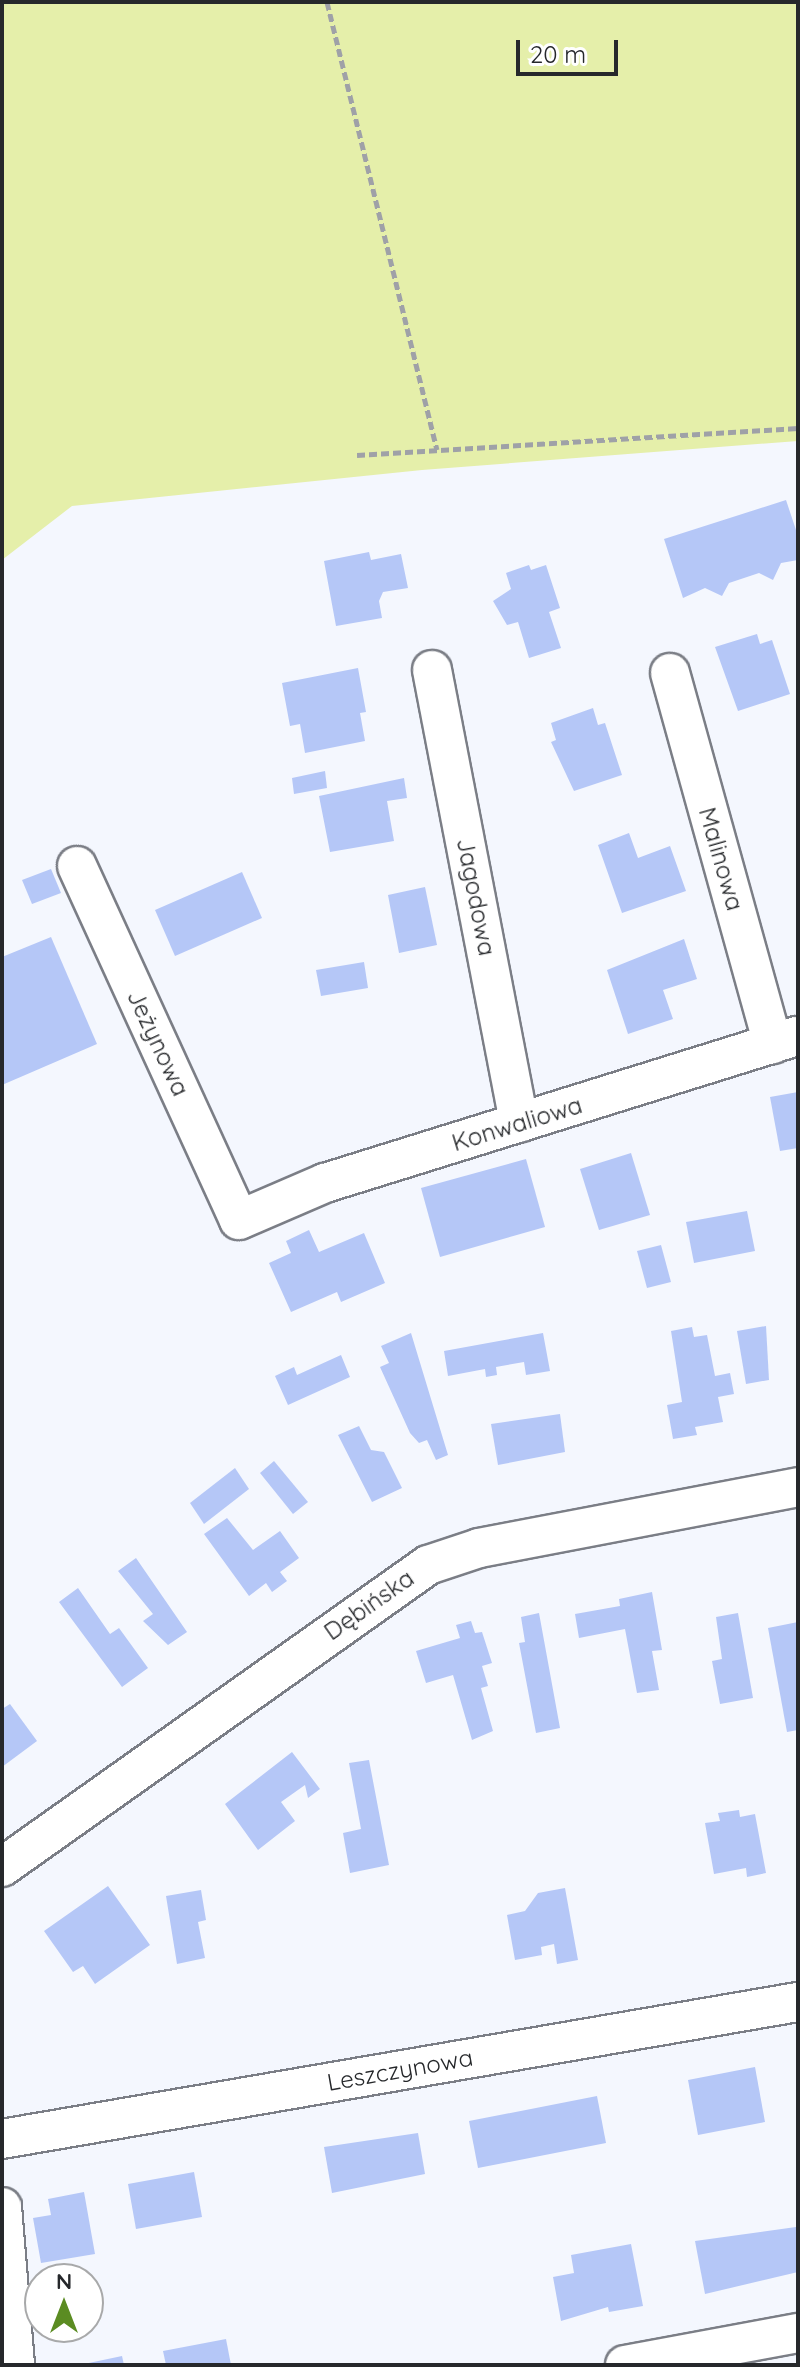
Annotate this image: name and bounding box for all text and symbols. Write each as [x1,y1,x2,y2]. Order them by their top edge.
scale bar [520,24,622,74]
text: 20 m [530,39,586,69]
street label: Malinowa [693,804,749,914]
street label: Jagodowa [451,836,501,958]
street label: Jeżynowa [121,985,195,1101]
street label: Konwaliowa [448,1091,586,1157]
street label: Dębińska [319,1564,419,1646]
street label: Leszczynowa [325,2043,475,2097]
north arrow [24,2263,104,2343]
text: N [56,2267,72,2295]

